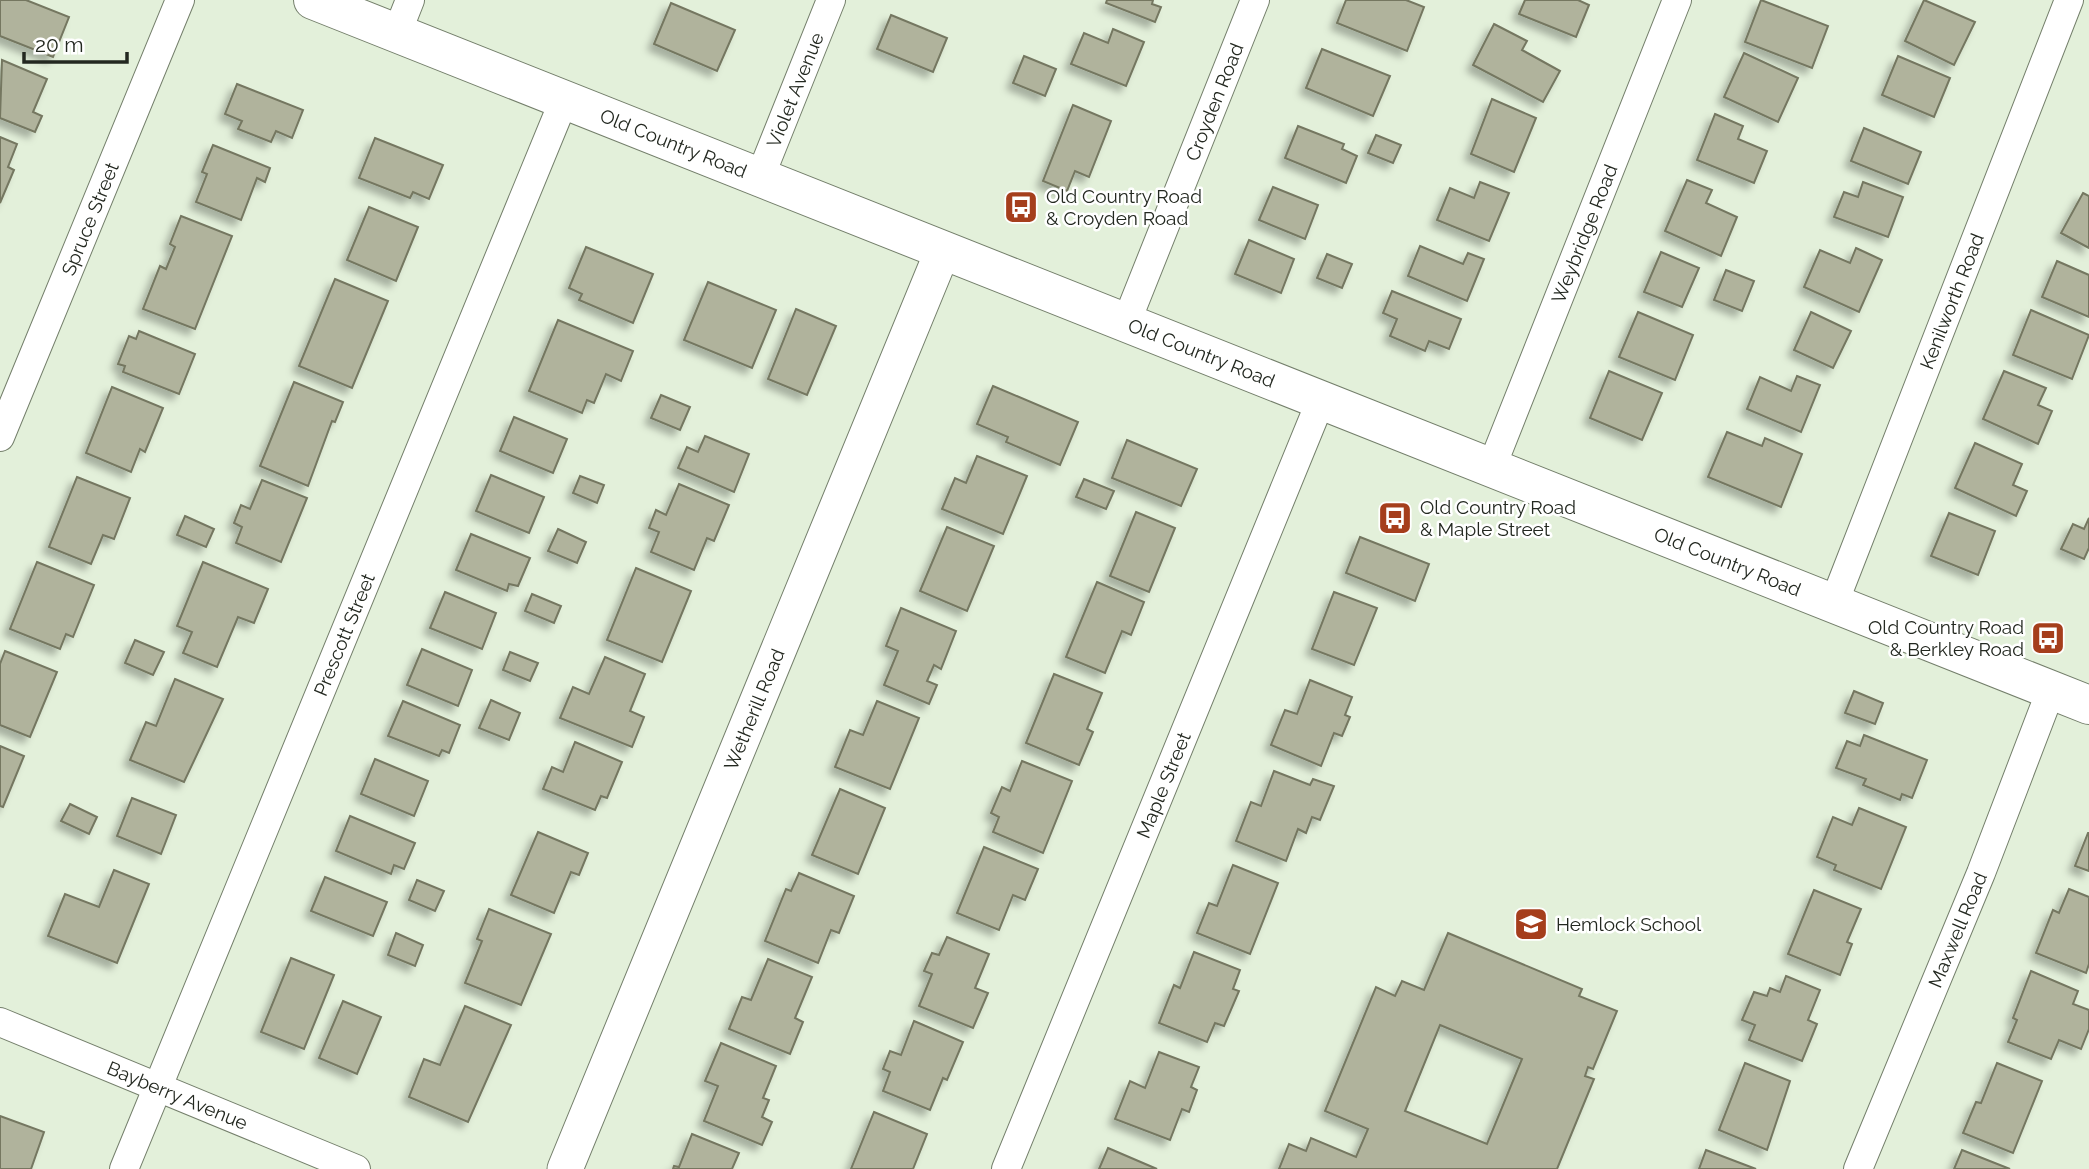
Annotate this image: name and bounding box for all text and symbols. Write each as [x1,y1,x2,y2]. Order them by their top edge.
scale bar [24,21,128,65]
street label: Violet Avenue [762,29,828,150]
text: 20 m [35,32,83,57]
street label: Croyden Road [1181,40,1248,164]
street label: Old Country Road [597,104,750,182]
street label: Spruce Street [57,158,123,279]
street label: Weybridge Road [1547,161,1622,306]
place label: Old Country Road & Croyden Road [1046,185,1202,229]
bus stop icon: Old Country Road & Croyden Road [1002,188,1040,226]
street label: Kenilworth Road [1915,230,1988,372]
street label: Old Country Road [1125,314,1278,392]
place label: Old Country Road & Maple Street [1420,496,1576,540]
bus stop icon: Old Country Road & Maple Street [1376,499,1414,537]
street label: Old Country Road [1651,523,1804,601]
street label: Prescott Street [309,569,379,699]
place label: Old Country Road & Berkley Road [1868,616,2024,660]
bus stop icon: Old Country Road & Berkley Road [2029,619,2067,657]
street label: Wetherill Road [719,645,789,773]
street label: Maple Street [1132,728,1195,841]
street label: Maxwell Road [1924,869,1991,991]
school or university icon: Hemlock School [1512,905,1550,943]
place label: Hemlock School [1556,913,1702,935]
street label: Bayberry Avenue [104,1056,251,1134]

